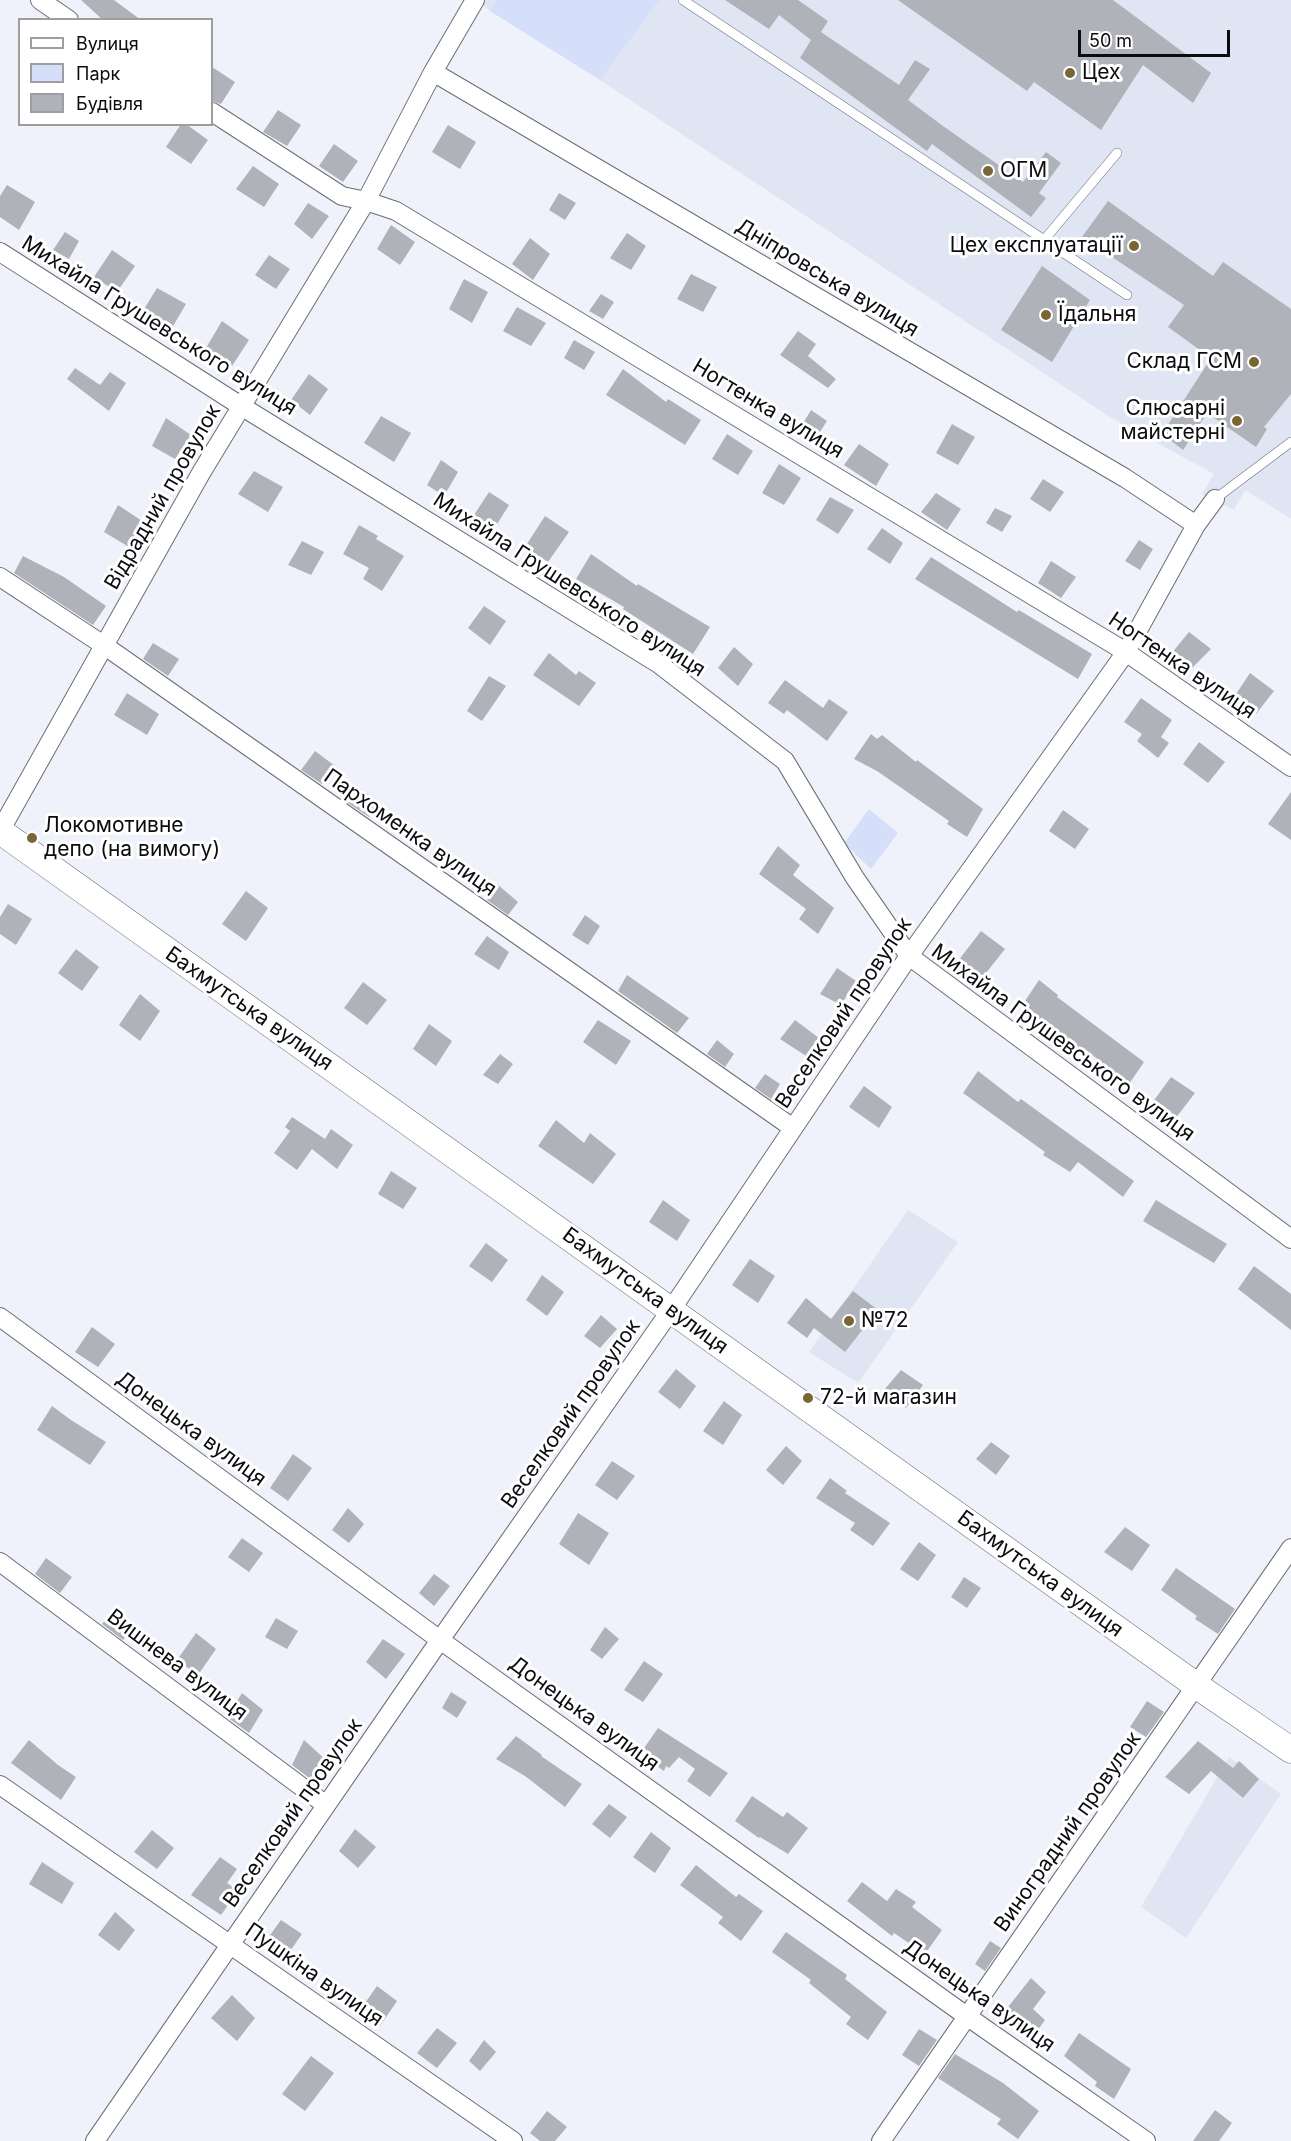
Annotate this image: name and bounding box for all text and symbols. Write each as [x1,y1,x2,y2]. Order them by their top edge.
legend [18,18,213,126]
scale bar [1081,18,1232,56]
text: 50 m [1089,30,1132,51]
text: Вулиця [76,33,139,54]
place label: Цех [1082,60,1120,86]
text: Парк [76,63,120,84]
marker: Цех [1063,66,1077,80]
text: Будівля [76,93,143,114]
place label: ОГМ [1000,158,1047,184]
marker: ОГМ [981,164,995,178]
street label: Дніпровська вулиця [731,213,923,343]
street label: Михайла Грушевського вулиця [17,231,301,421]
place label: Цех експлуатації [950,233,1122,259]
marker: Цех експлуатації [1127,239,1141,253]
place label: Їдальня [1058,302,1136,328]
marker: Їдальня [1039,308,1053,322]
place label: Склад ГСМ [1126,349,1242,375]
street label: Ногтенка вулиця [688,354,848,464]
marker: Склад ГСМ [1247,355,1261,369]
place label: Слюсарні майстерні [1121,396,1225,446]
street label: Відрадний провулок [100,400,226,594]
marker: Слюсарні майстерні [1230,414,1244,428]
street label: Михайла Грушевського вулиця [428,487,710,683]
street label: Ногтенка вулиця [1104,607,1260,725]
street label: Пархоменка вулиця [319,764,501,902]
place label: Локомотивне депо (на вимогу) [44,813,220,863]
marker: Локомотивне депо (на вимогу) [25,831,39,845]
street label: Веселковий провулок [771,913,917,1113]
street label: Михайла Грушевського вулиця [926,939,1200,1147]
street label: Бахмутська вулиця [160,942,338,1076]
street label: Бахмутська вулиця [557,1222,733,1360]
place label: №72 [861,1308,909,1334]
marker: №72 [842,1314,856,1328]
street label: Веселковий провулок [496,1315,646,1513]
street label: Донецька вулиця [111,1366,271,1492]
place label: 72-й магазин [820,1385,957,1411]
marker: 72-й магазин [801,1391,815,1405]
street label: Бахмутська вулиця [952,1505,1128,1643]
street label: Вишнева вулиця [102,1604,252,1726]
street label: Донецька вулиця [504,1651,664,1777]
street label: Веселковий провулок [218,1714,368,1912]
street label: Виноградний провулок [989,1727,1147,1937]
street label: Пушкіна вулиця [240,1918,388,2032]
street label: Донецька вулиця [898,1934,1060,2058]

